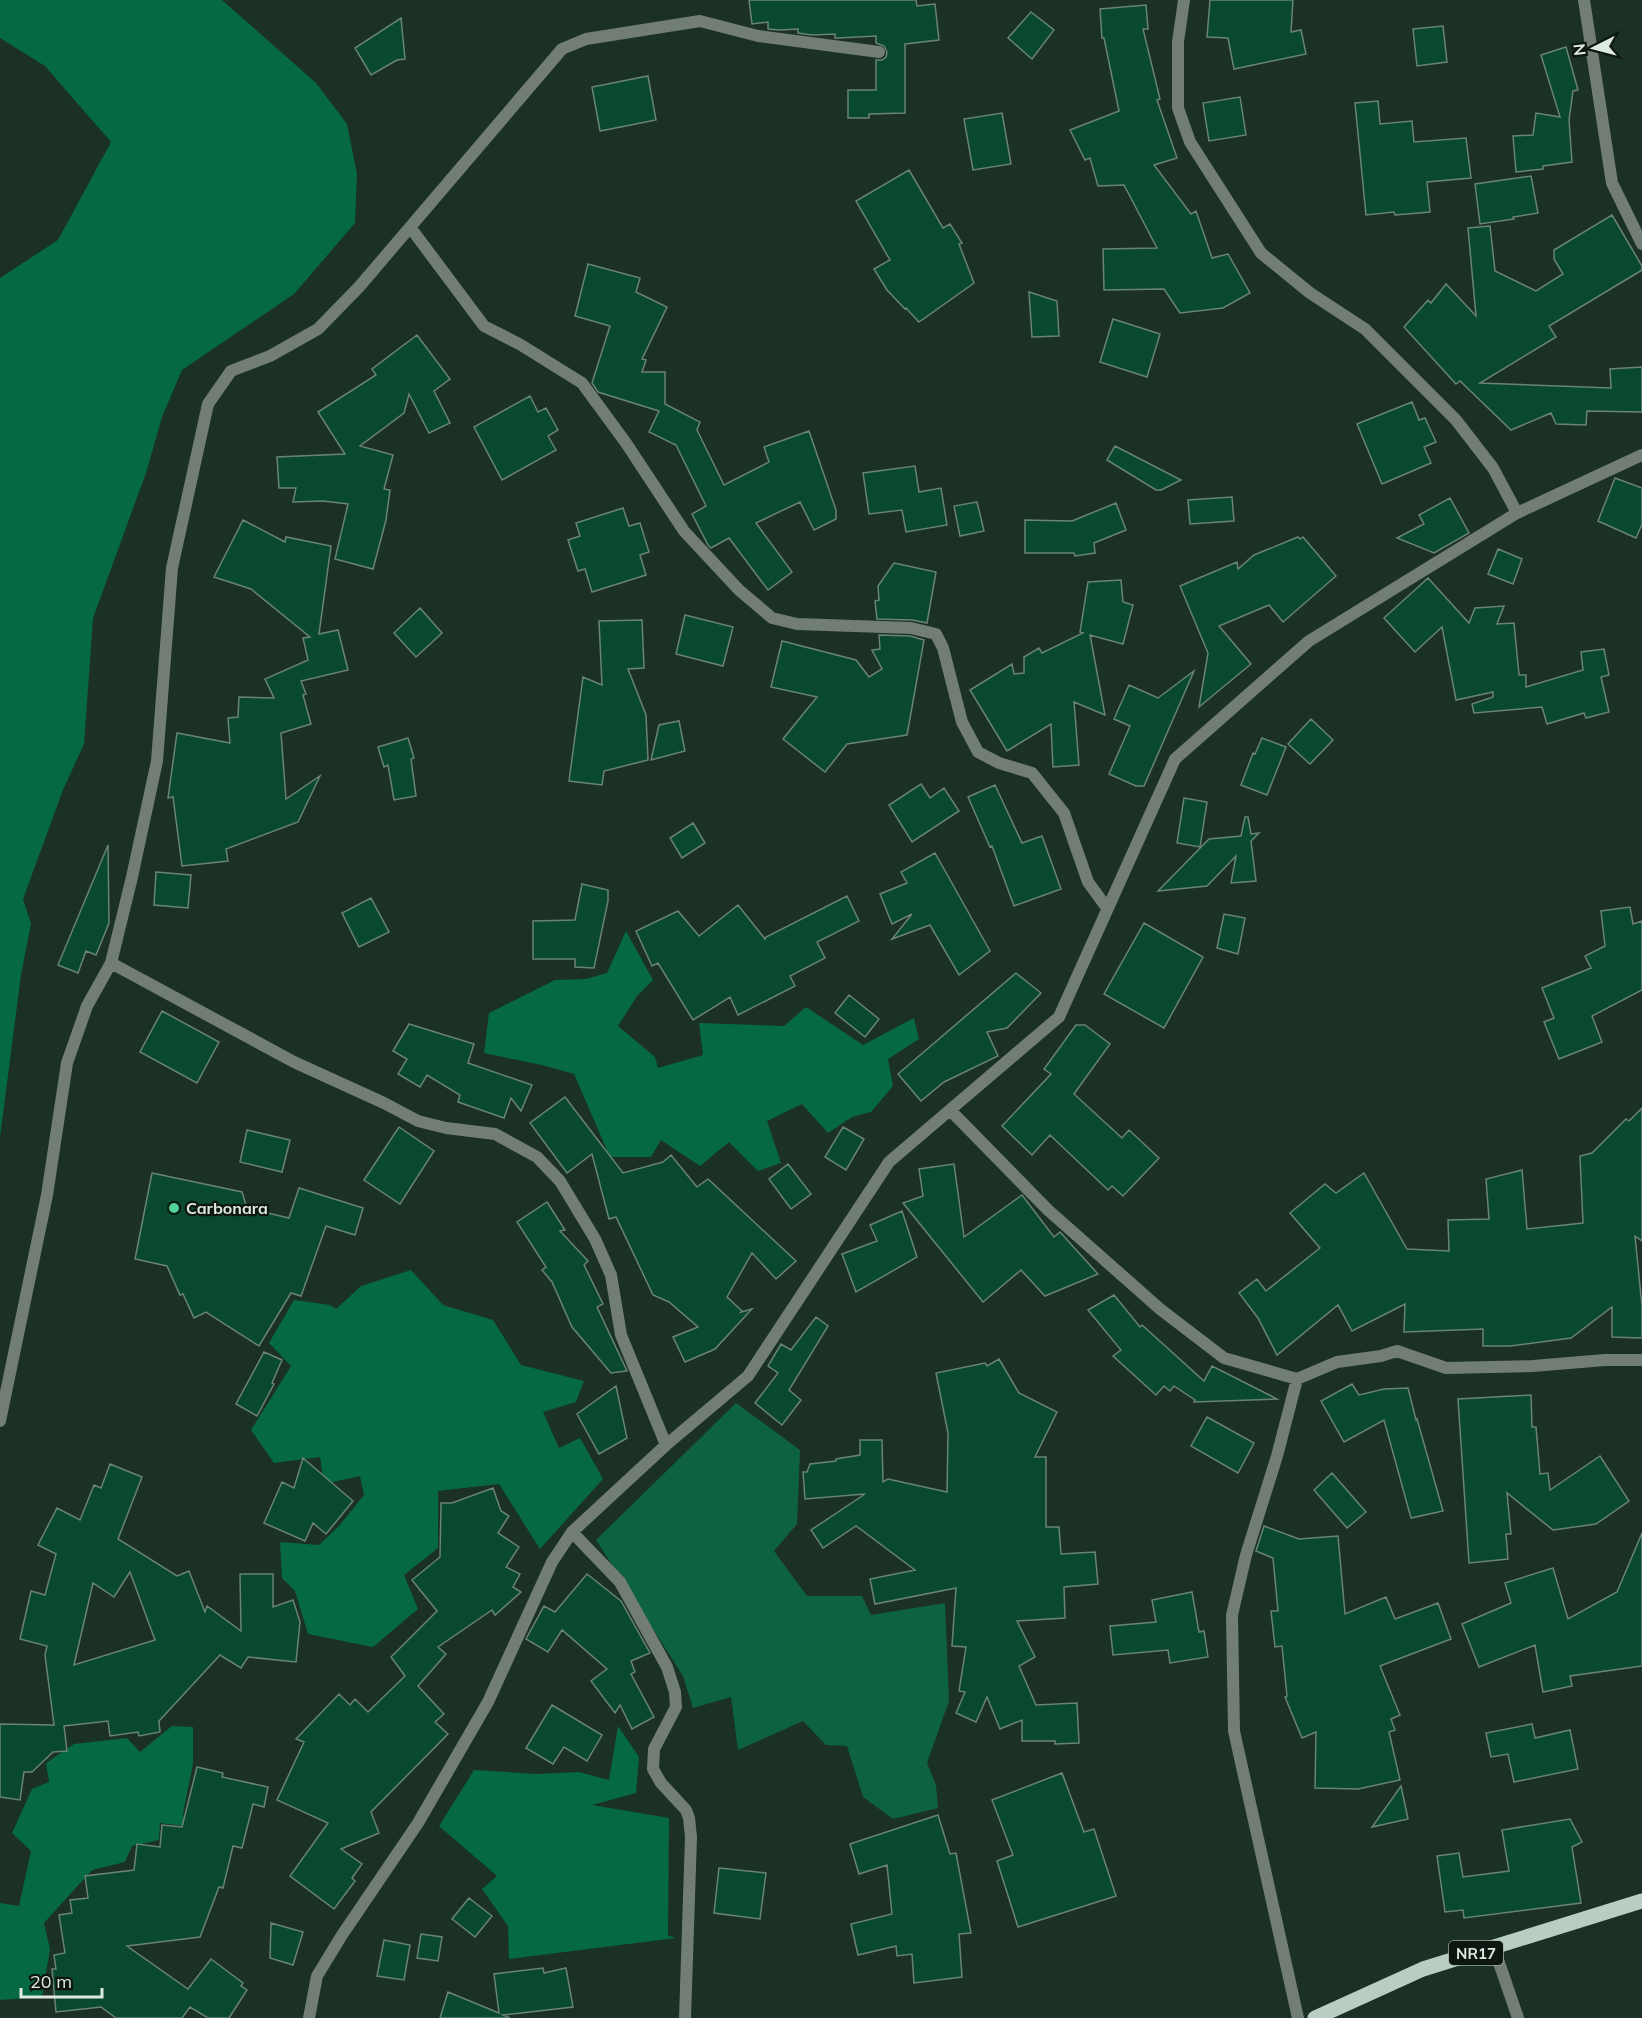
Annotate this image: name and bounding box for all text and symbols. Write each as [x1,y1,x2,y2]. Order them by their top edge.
north arrow [1564,18,1624,78]
text: N [1569,43,1590,57]
place label: Carbonara [186,1198,268,1218]
marker: Carbonara [167,1201,181,1215]
road number: NR17 [1449,1941,1503,1965]
scale bar [21,1961,102,1999]
text: 20 m [30,1970,72,1993]

